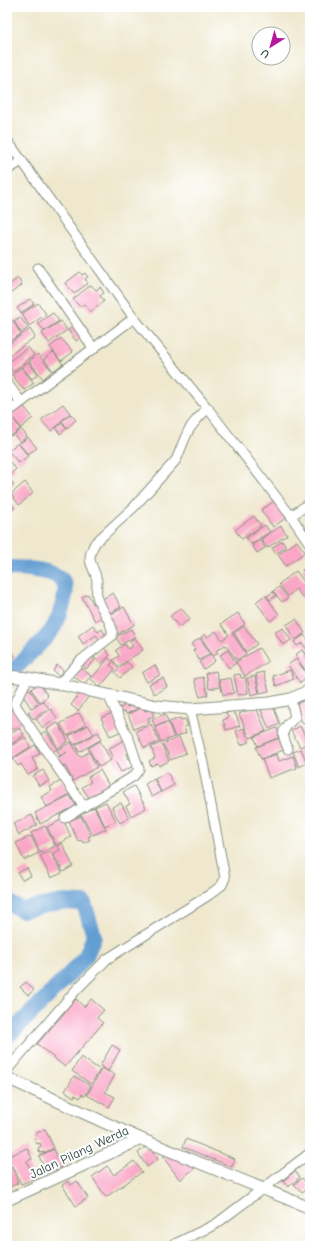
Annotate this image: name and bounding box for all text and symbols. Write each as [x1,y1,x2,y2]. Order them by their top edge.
north arrow [251,26,291,66]
text: U [258,46,272,61]
street label: Jalan Pilang Werda [27,1123,131,1181]

